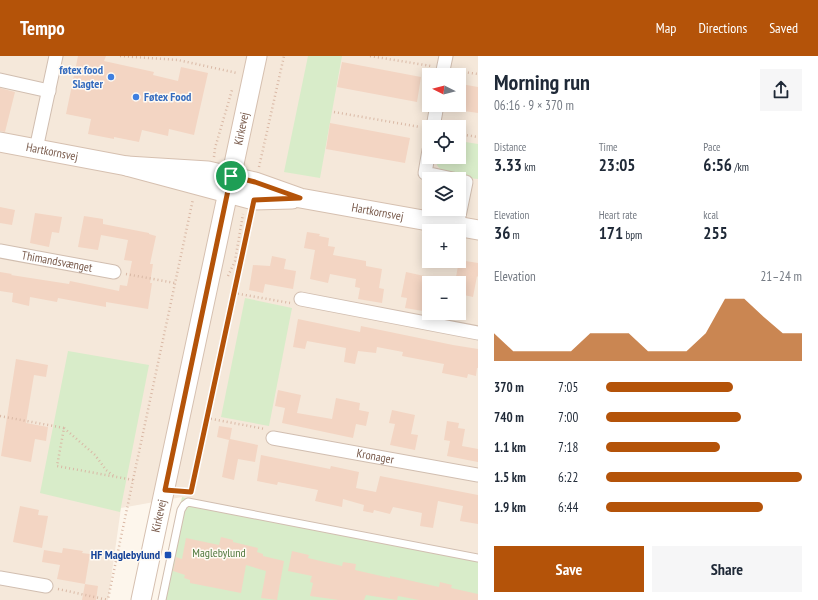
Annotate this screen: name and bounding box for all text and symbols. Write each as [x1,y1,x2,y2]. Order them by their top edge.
text: Tempo [20,16,65,40]
text: Map [656,19,676,37]
text: Directions [698,19,747,37]
text: Saved [769,19,798,37]
place label: føtex food Slagter [59,62,103,91]
north arrow [422,68,466,112]
map controls [422,68,466,320]
text: Morning run [494,68,590,96]
button: share [760,69,802,111]
marker: føtex food Slagter [106,72,116,82]
place label: Føtex Food [144,89,191,104]
marker: Føtex Food [131,92,141,102]
text: 06:16 · 9 × 370 m [494,97,574,114]
street label: Kirkevej [230,111,252,146]
button: locate [422,120,466,164]
street label: Hartkornsvej [25,139,79,164]
text: Distance [494,140,526,154]
text: Time [599,140,618,154]
text: Pace [703,140,721,154]
text: 3.33 [494,154,522,176]
text: 23:05 [599,154,635,176]
text: 6:56 [703,154,732,176]
pin [214,159,248,193]
text: km [522,160,536,174]
text: /km [732,160,749,174]
icon: arrive [220,165,242,187]
button: layers [422,172,466,216]
street label: Hartkornsvej [350,199,405,224]
text: Elevation [494,208,529,222]
text: Heart rate [599,208,637,222]
text: kcal [703,208,718,222]
text: 36 [494,222,510,244]
text: 171 [599,222,623,244]
text: 255 [703,222,728,244]
button: + [422,224,466,268]
text: m [510,228,520,242]
text: bpm [623,228,642,242]
street label: Thimandsvænget [21,247,94,275]
text: Elevation [494,268,536,285]
text: 21–24 m [760,268,802,285]
button: − [422,276,466,320]
text: 370 m [494,379,524,396]
text: 7:05 [558,379,578,396]
text: 740 m [494,409,524,426]
text: 7:00 [558,409,578,426]
text: 1.1 km [494,439,526,456]
text: 7:18 [558,439,578,456]
street label: Kronager [356,445,396,467]
text: 1.5 km [494,469,526,486]
text: 6:22 [558,469,578,486]
street label: Kirkevej [148,498,169,534]
text: 1.9 km [494,499,526,516]
text: 6:44 [558,499,578,516]
park label: Maglebylund [192,545,246,560]
button: Save [494,546,644,592]
button: Share [652,546,802,592]
place label: HF Maglebylund [91,547,160,562]
marker: HF Maglebylund [163,550,173,560]

